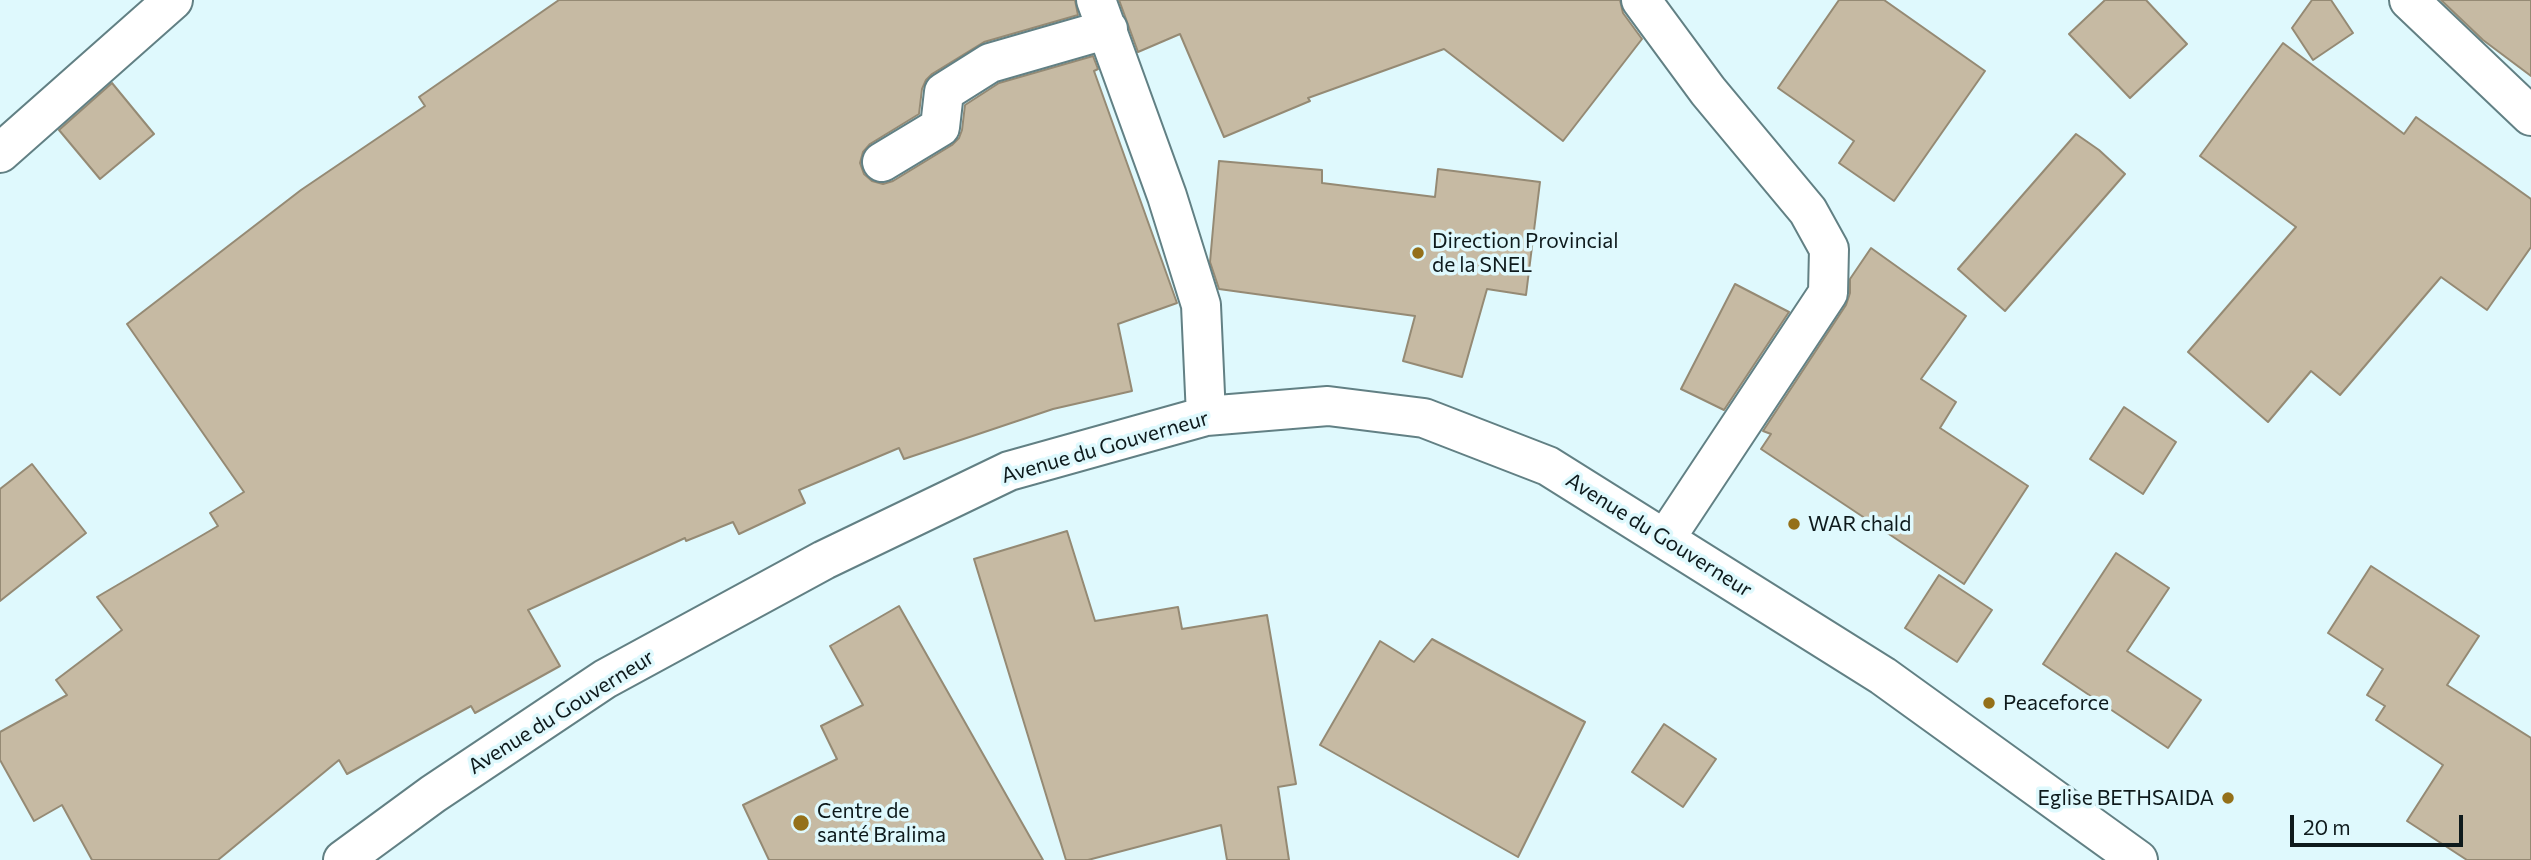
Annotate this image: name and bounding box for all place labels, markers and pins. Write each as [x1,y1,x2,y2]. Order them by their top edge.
place label: Direction Provincial de la SNEL [1432,228,1619,278]
marker: Direction Provincial de la SNEL [1410,245,1426,261]
place label: WAR chald [1808,511,1911,537]
marker: WAR chald [1786,516,1802,532]
place label: Peaceforce [2003,690,2109,716]
marker: Peaceforce [1981,695,1997,711]
place label: Eglise BETHSAIDA [2038,785,2214,811]
marker: Eglise BETHSAIDA [2220,790,2236,806]
place label: Centre de santé Bralima [817,798,946,848]
marker: Centre de santé Bralima [791,813,811,833]

